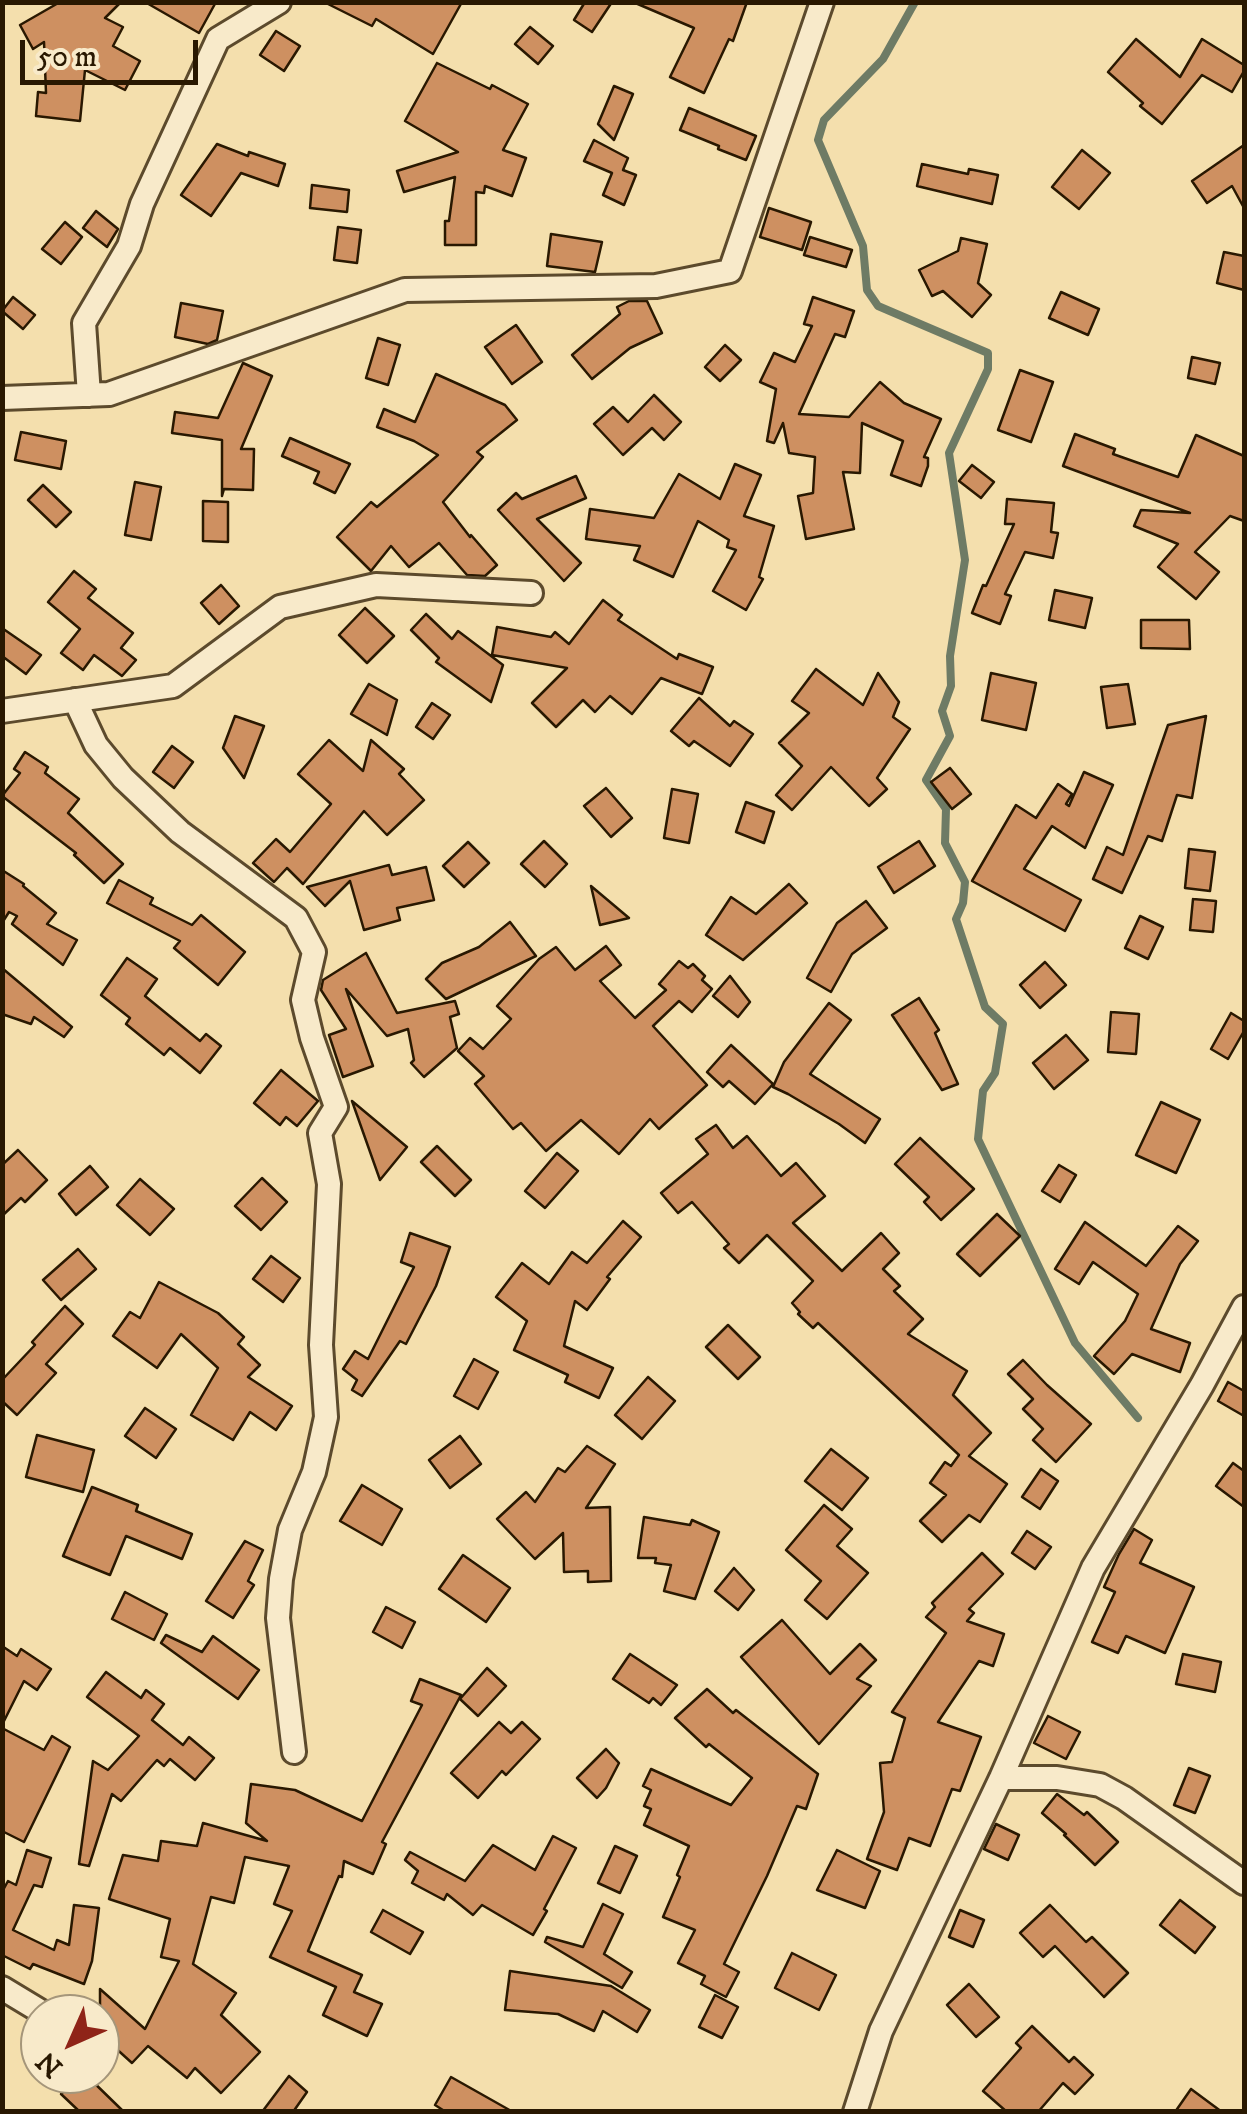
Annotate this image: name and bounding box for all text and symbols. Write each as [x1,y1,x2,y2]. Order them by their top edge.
scale bar [25,20,202,82]
text: 50 m [37,39,97,76]
north arrow [20,1994,120,2094]
text: N [29,2044,70,2085]

